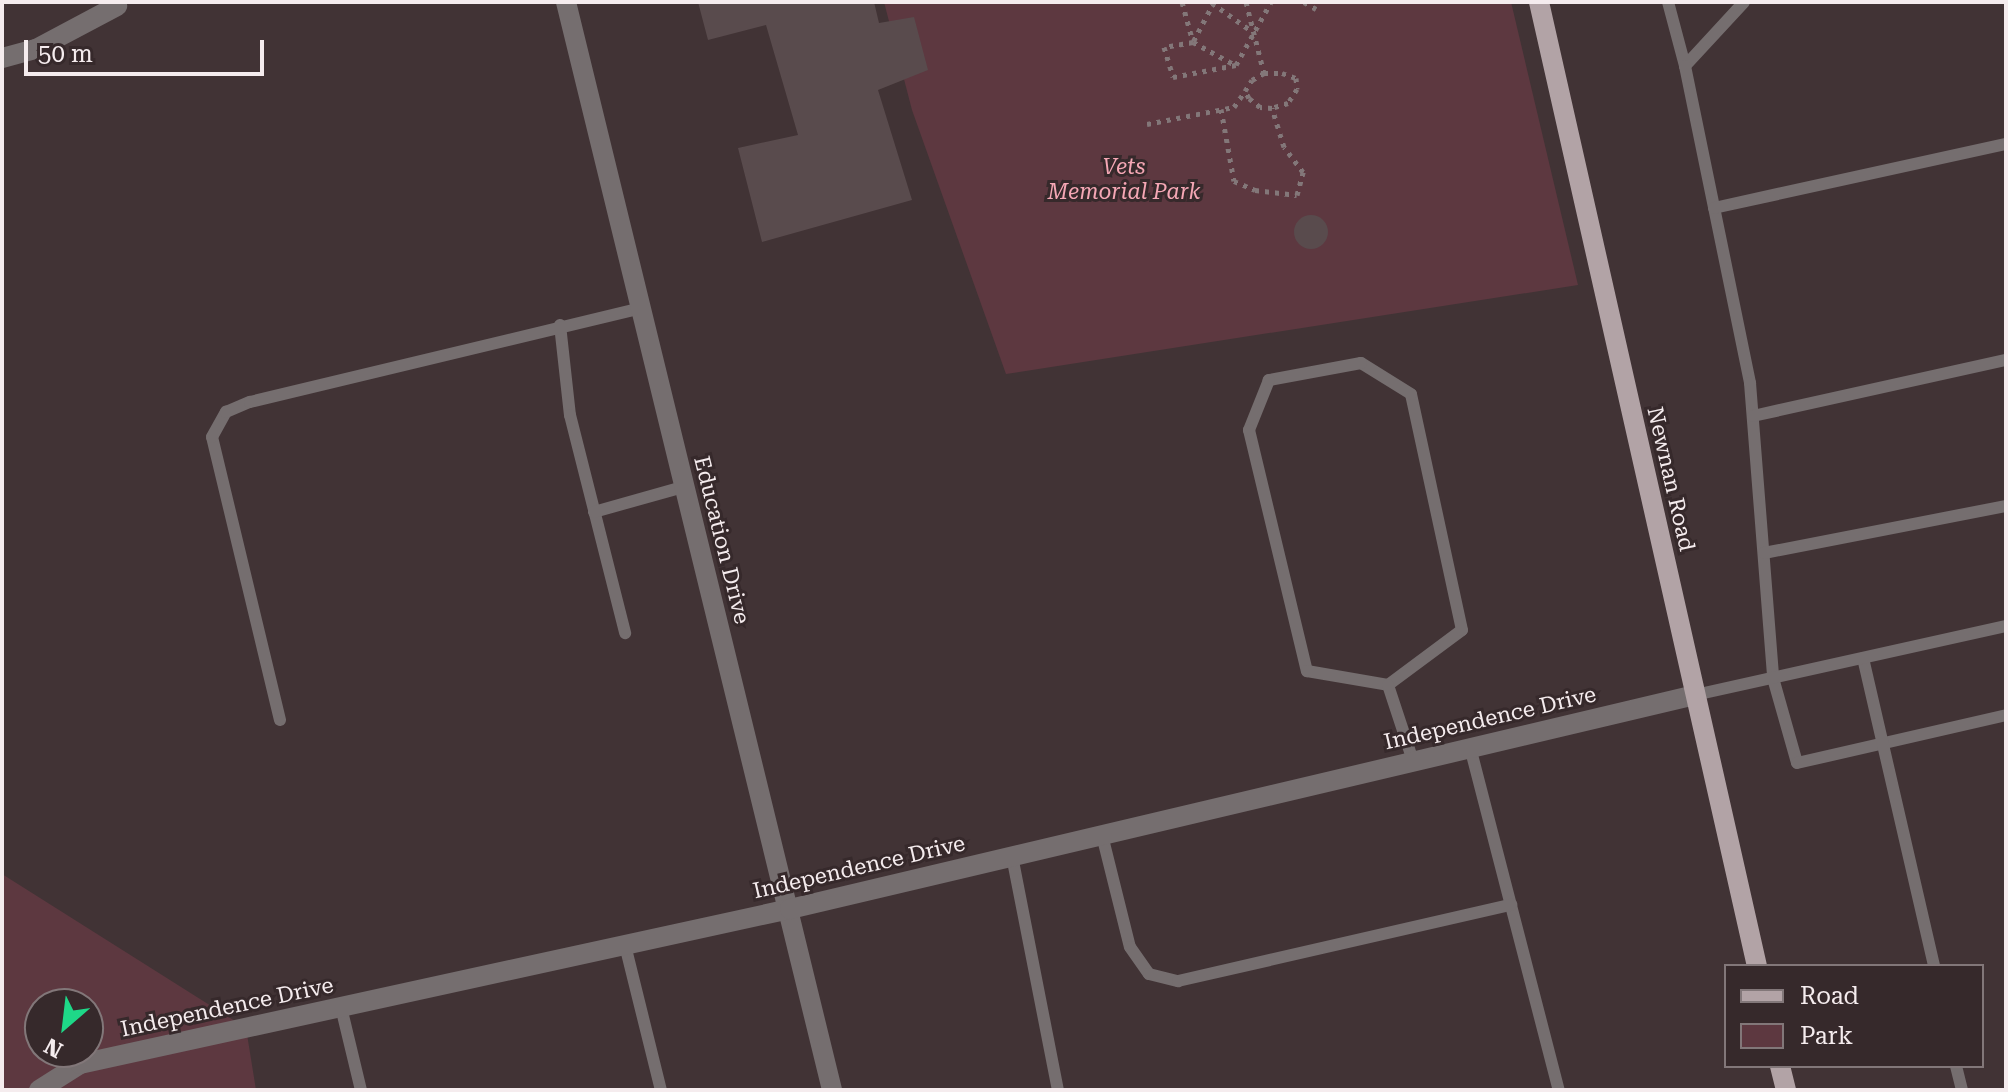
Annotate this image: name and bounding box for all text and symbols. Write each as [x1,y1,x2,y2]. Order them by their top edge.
scale bar [28,24,268,74]
text: 50 m [38,40,93,68]
park label: Vets Memorial Park [1048,153,1200,204]
street label: Newnan Road [1642,404,1700,554]
street label: Education Drive [688,453,756,627]
street label: Independence Drive [1381,681,1599,755]
street label: Independence Drive [750,830,968,904]
legend [1724,964,1984,1068]
street label: Independence Drive [118,972,336,1042]
text: Road [1800,982,1859,1010]
north arrow [24,988,104,1068]
text: Park [1800,1022,1853,1050]
text: N [40,1033,67,1063]

